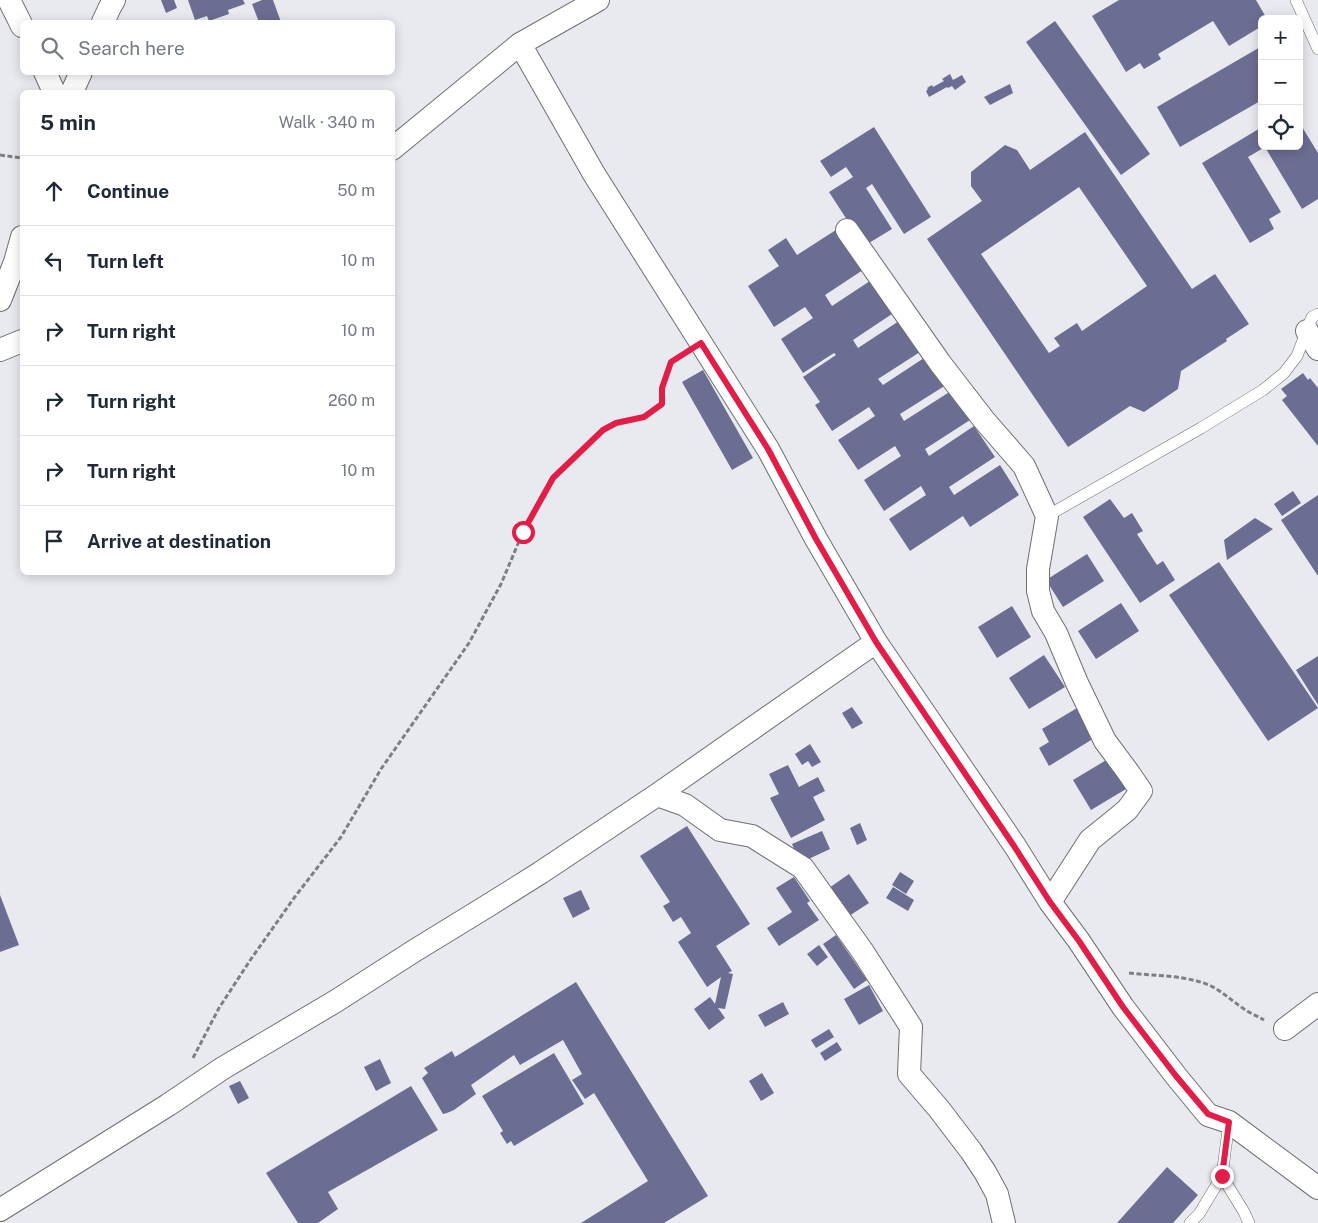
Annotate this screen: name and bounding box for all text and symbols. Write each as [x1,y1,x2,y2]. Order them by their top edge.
map controls [1258,15,1303,150]
button: + [1258,15,1303,60]
search box [20,20,395,75]
icon: search [38,34,66,62]
text: Search here [78,37,185,59]
button: − [1258,60,1303,105]
button: locate [1258,105,1303,150]
text: 5 min [40,110,96,135]
text: Walk · 340 m [279,113,375,132]
icon: ahead [40,177,68,205]
text: Continue [87,180,169,202]
text: 50 m [337,181,375,200]
icon: left [40,247,68,275]
text: Turn left [87,250,164,272]
text: 10 m [341,251,375,270]
icon: right [40,317,68,345]
text: Turn right [87,320,176,342]
text: 10 m [341,321,375,340]
icon: right [40,387,68,415]
text: Turn right [87,390,176,412]
text: 260 m [328,391,375,410]
icon: right [40,457,68,485]
text: Turn right [87,460,176,482]
text: 10 m [341,461,375,480]
route start [512,521,535,544]
icon: arrive [40,527,68,555]
text: Arrive at destination [87,530,271,552]
route end [1211,1165,1234,1188]

